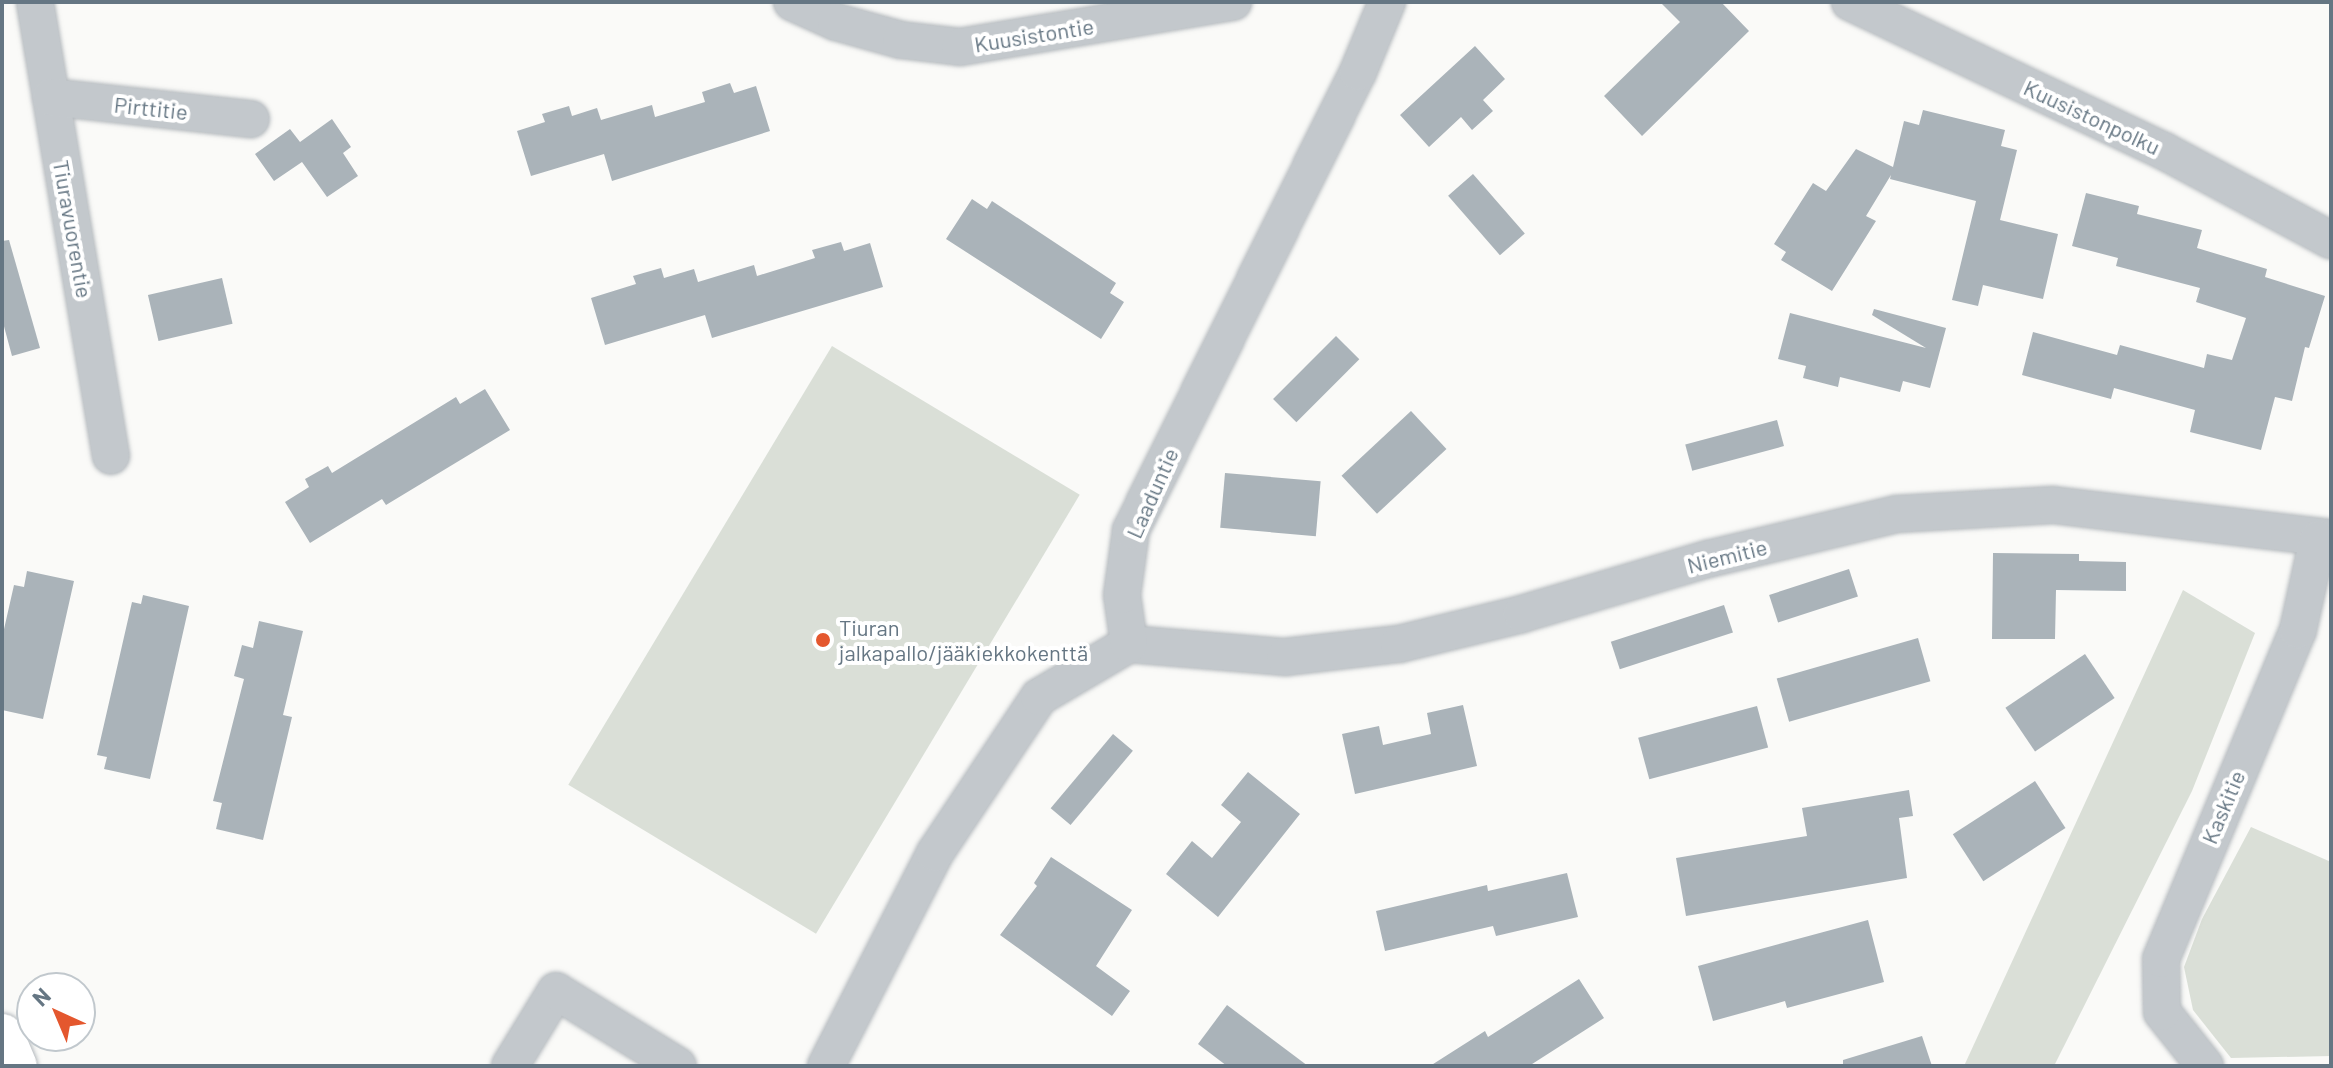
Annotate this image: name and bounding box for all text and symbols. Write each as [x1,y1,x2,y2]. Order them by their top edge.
street label: Kuusistontie [972,13,1096,57]
street label: Kuusistonpolku [2020,74,2164,160]
street label: Pirttitie [113,91,189,125]
street label: Tiuravuorentie [48,158,98,300]
street label: Laaduntie [1120,444,1184,542]
street label: Niemitie [1684,533,1770,579]
place label: Tiuran jalkapallo/jääkiekkokenttä [839,614,1088,666]
marker: Tiuran jalkapallo/jääkiekkokenttä [814,631,832,649]
street label: Kaskitie [2196,766,2250,848]
north arrow [16,972,96,1052]
text: N [26,982,55,1011]

